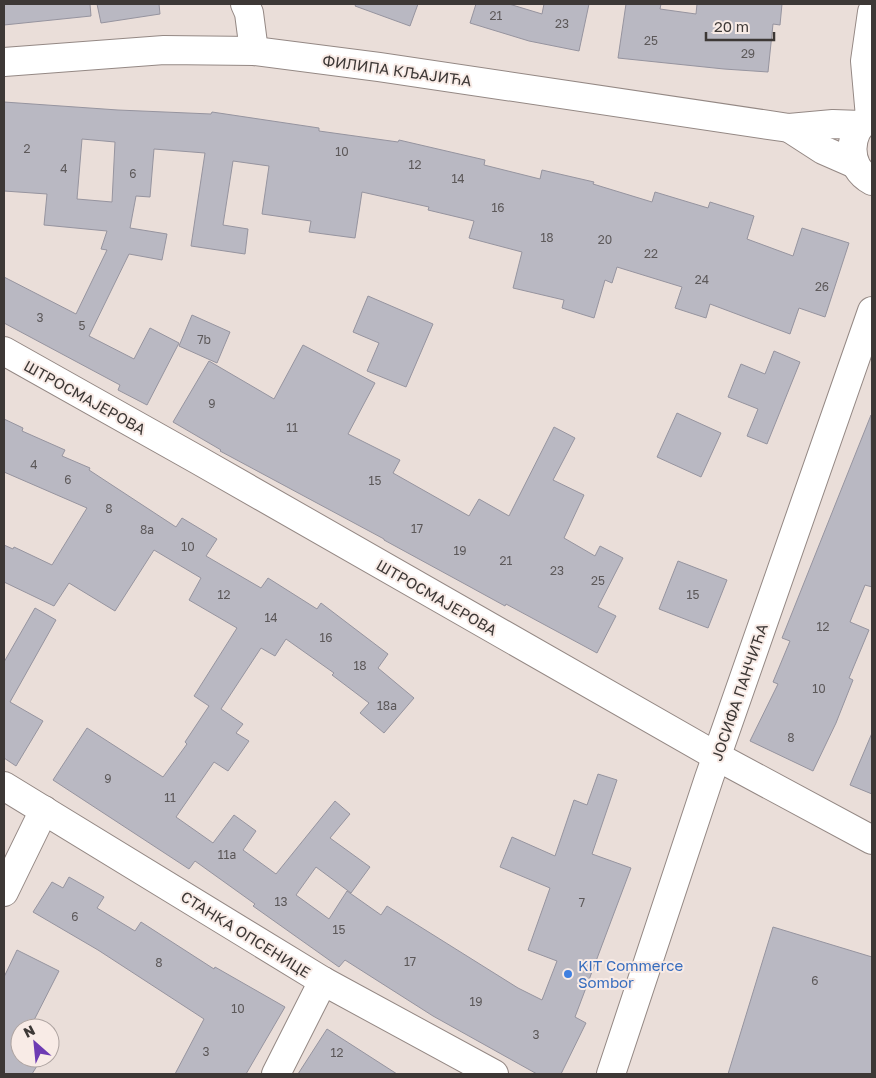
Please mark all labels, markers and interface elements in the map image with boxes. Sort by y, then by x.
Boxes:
house number: 21 [490,8,503,23]
scale bar [706,10,774,42]
house number: 23 [555,16,569,31]
text: 20 m [714,17,749,35]
house number: 25 [644,33,658,48]
house number: 29 [741,46,755,61]
street label: ФИЛИПА КЉАЈИЋА [321,51,473,89]
house number: 2 [24,141,31,156]
house number: 10 [335,144,349,159]
house number: 12 [409,157,421,172]
house number: 4 [60,161,68,176]
house number: 6 [129,166,137,181]
house number: 14 [451,171,465,186]
house number: 16 [491,200,505,215]
house number: 18 [540,230,554,245]
house number: 20 [598,232,612,247]
house number: 22 [644,246,658,261]
house number: 24 [695,272,709,287]
house number: 26 [815,279,829,294]
house number: 3 [36,310,44,325]
house number: 5 [79,318,86,333]
house number: 7b [197,332,211,347]
street label: ШТРОСМАЈЕРОВА [21,356,149,438]
house number: 9 [208,396,216,411]
house number: 11 [286,420,298,435]
house number: 4 [30,457,38,472]
house number: 6 [64,472,72,487]
house number: 15 [369,473,381,488]
house number: 8 [105,501,113,516]
house number: 17 [411,521,423,536]
house number: 8a [140,522,154,537]
house number: 10 [181,539,195,554]
house number: 19 [453,543,467,558]
house number: 21 [500,553,513,568]
street label: ШТРОСМАЈЕРОВА [373,555,501,639]
house number: 23 [550,563,564,578]
house number: 25 [591,573,605,588]
house number: 12 [218,587,230,602]
house number: 15 [687,587,699,602]
house number: 14 [264,610,278,625]
house number: 12 [817,619,829,634]
street label: ЈОСИФА ПАНЧИЋА [707,621,771,763]
house number: 16 [319,630,333,645]
house number: 18 [353,658,367,673]
house number: 10 [812,681,826,696]
house number: 18a [377,698,397,713]
house number: 8 [787,730,795,745]
house number: 9 [104,771,112,786]
house number: 11 [164,790,176,805]
house number: 11a [218,847,236,862]
street label: СТАНКА ОПСЕНИЦЕ [178,887,314,981]
house number: 13 [275,894,287,909]
house number: 7 [579,895,585,910]
house number: 6 [71,909,79,924]
house number: 15 [333,922,345,937]
house number: 17 [404,954,416,969]
house number: 8 [155,955,163,970]
place label: KIT Commerce Sombor [578,956,683,991]
marker: KIT Commerce Sombor [562,968,574,980]
house number: 6 [811,973,819,988]
house number: 19 [469,994,483,1009]
house number: 10 [231,1001,245,1016]
north arrow [10,1018,60,1068]
text: N [20,1021,37,1041]
house number: 3 [532,1027,540,1042]
house number: 3 [202,1044,210,1059]
house number: 12 [331,1045,343,1060]

